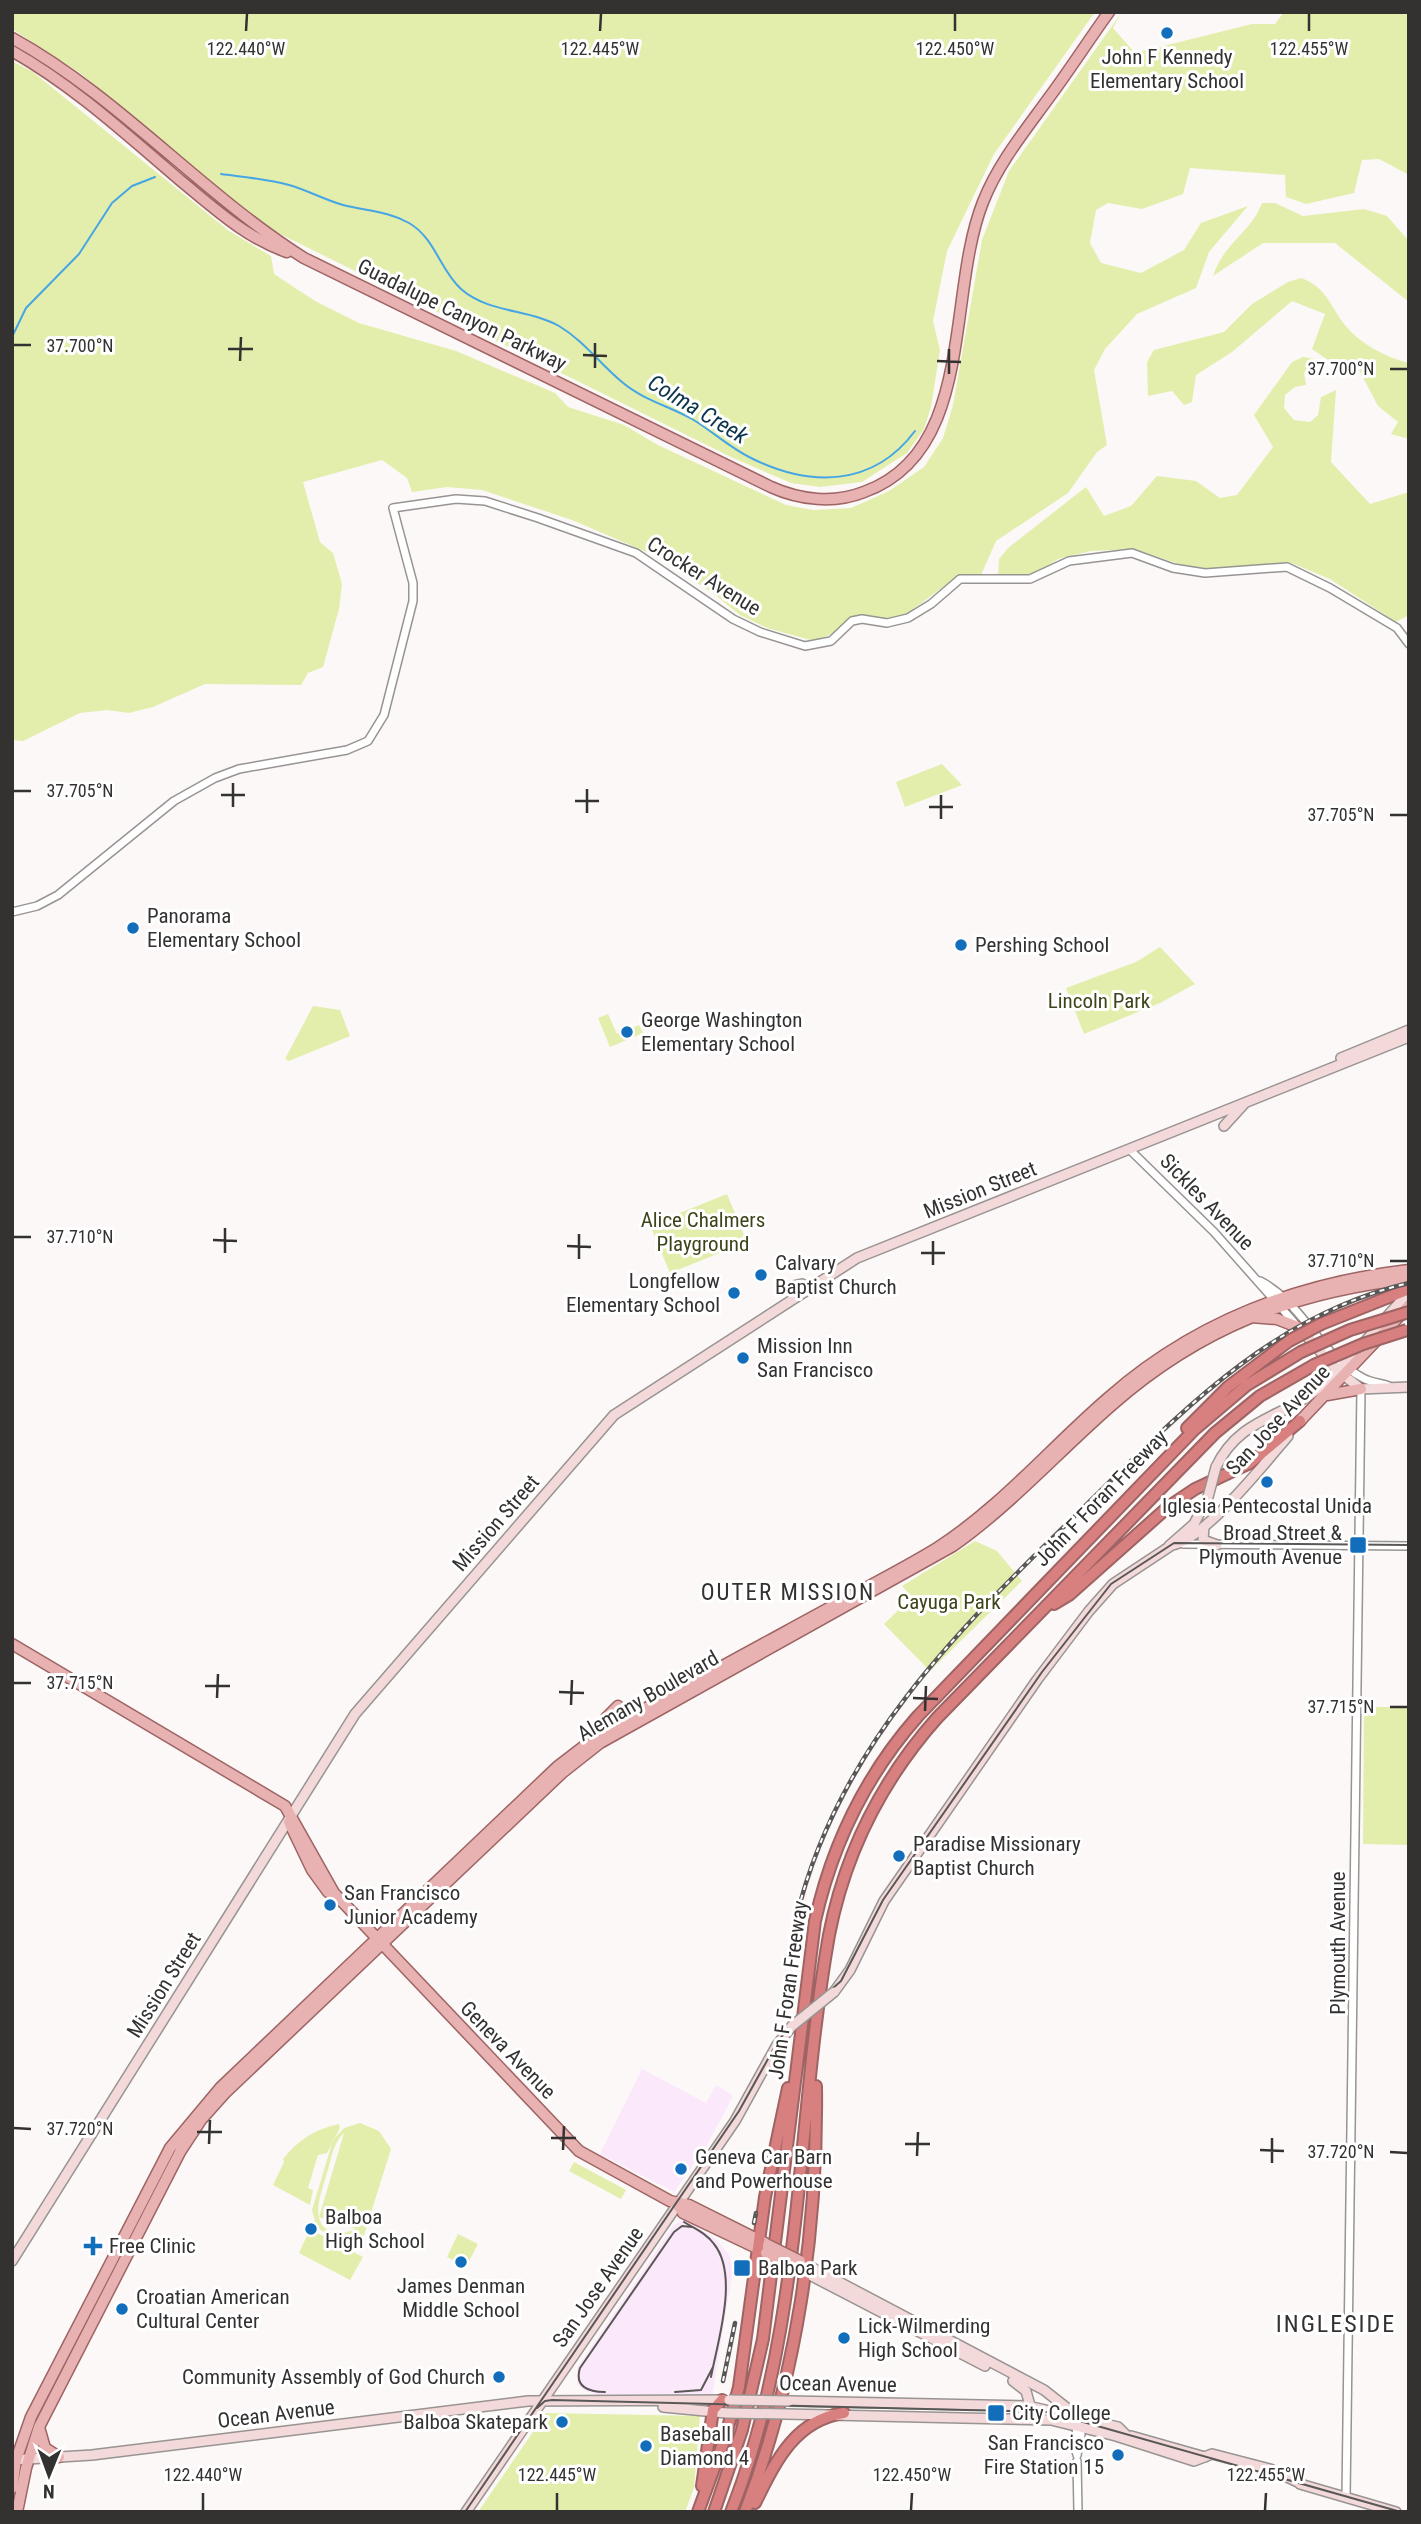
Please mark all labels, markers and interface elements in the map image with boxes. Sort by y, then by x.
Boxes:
marker: John F Kennedy Elementary School [1159,25,1175,41]
text: 122.440°W [207,38,286,59]
text: 122.445°W [561,38,640,59]
text: 122.450°W [916,38,995,59]
text: 122.455°W [1270,38,1349,59]
place label: John F Kennedy Elementary School [1090,45,1244,93]
street label: Guadalupe Canyon Parkway [354,254,570,376]
text: 37.700°N [46,335,114,356]
text: 37.700°N [1307,358,1375,379]
water label: Colma Creek [643,369,753,450]
street label: Crocker Avenue [643,532,765,620]
text: 37.705°N [46,780,114,801]
text: 37.705°N [1307,804,1375,825]
place label: Panorama Elementary School [147,904,301,952]
marker: Panorama Elementary School [125,920,141,936]
place label: Pershing School [975,933,1109,957]
marker: Pershing School [953,937,969,953]
park label: Lincoln Park [1048,989,1151,1013]
place label: George Washington Elementary School [641,1008,803,1056]
marker: George Washington Elementary School [619,1024,635,1040]
street label: Sickles Avenue [1155,1149,1259,1255]
street label: Mission Street [920,1157,1040,1223]
park label: Alice Chalmers Playground [641,1208,765,1256]
text: 37.710°N [46,1226,114,1247]
text: 37.710°N [1307,1250,1375,1271]
place label: Calvary Baptist Church [775,1251,897,1299]
marker: Calvary Baptist Church [753,1267,769,1283]
place label: Longfellow Elementary School [566,1269,720,1317]
marker: Longfellow Elementary School [726,1285,742,1301]
place label: Mission Inn San Francisco [757,1334,873,1382]
marker: Mission Inn San Francisco [735,1350,751,1366]
street label: San Jose Avenue [1221,1360,1335,1480]
street label: John F Foran Freeway [1030,1425,1172,1571]
street label: Mission Street [448,1470,544,1576]
marker: Iglesia Pentecostal Unida [1259,1474,1275,1490]
place label: Iglesia Pentecostal Unida [1162,1494,1372,1518]
place label: Broad Street & Plymouth Avenue [1199,1521,1343,1569]
marker: Broad Street & Plymouth Avenue [1348,1535,1368,1555]
district label: OUTER MISSION [701,1579,875,1606]
park label: Cayuga Park [897,1590,1001,1614]
street label: Alemany Boulevard [573,1646,723,1746]
text: 37.715°N [46,1672,114,1693]
text: 37.715°N [1307,1696,1375,1717]
place label: Paradise Missionary Baptist Church [913,1832,1081,1880]
marker: Paradise Missionary Baptist Church [891,1848,907,1864]
street label: Plymouth Avenue [1326,1871,1350,2015]
place label: San Francisco Junior Academy [344,1881,478,1929]
marker: San Francisco Junior Academy [322,1897,338,1913]
street label: John F Foran Freeway [764,1899,812,2081]
street label: Mission Street [122,1928,206,2042]
street label: Geneva Avenue [455,1996,561,2104]
text: 37.720°N [46,2118,114,2139]
text: 37.720°N [1307,2141,1375,2162]
place label: Geneva Car Barn and Powerhouse [695,2145,833,2193]
marker: Geneva Car Barn and Powerhouse [673,2161,689,2177]
place label: Balboa High School [325,2205,425,2253]
marker: Balboa High School [303,2221,319,2237]
street label: San Jose Avenue [548,2222,648,2352]
place label: Free Clinic [109,2234,196,2258]
marker: Free Clinic [83,2236,103,2256]
marker: James Denman Middle School [453,2254,469,2270]
place label: Balboa Park [758,2256,858,2280]
marker: Balboa Park [732,2258,752,2278]
place label: James Denman Middle School [397,2274,525,2322]
place label: Croatian American Cultural Center [136,2285,290,2333]
marker: Croatian American Cultural Center [114,2301,130,2317]
district label: INGLESIDE [1276,2310,1396,2338]
place label: Lick-Wilmerding High School [858,2314,990,2362]
marker: Lick-Wilmerding High School [836,2330,852,2346]
place label: Community Assembly of God Church [182,2365,485,2389]
marker: Community Assembly of God Church [491,2369,507,2385]
street label: Ocean Avenue [779,2371,897,2397]
street label: Ocean Avenue [216,2395,336,2433]
place label: City College [1012,2401,1111,2425]
marker: City College [986,2403,1006,2423]
place label: Balboa Skatepark [403,2410,549,2434]
marker: Balboa Skatepark [554,2414,570,2430]
place label: Baseball Diamond 4 [660,2422,749,2470]
place label: San Francisco Fire Station 15 [984,2431,1104,2479]
marker: Baseball Diamond 4 [638,2438,654,2454]
north arrow [14,2440,84,2510]
marker: San Francisco Fire Station 15 [1110,2447,1126,2463]
text: 122.440°W [164,2464,243,2485]
text: 122.445°W [518,2464,597,2485]
text: 122.450°W [873,2464,952,2485]
text: 122.455°W [1227,2464,1306,2485]
text: N [43,2480,55,2503]

